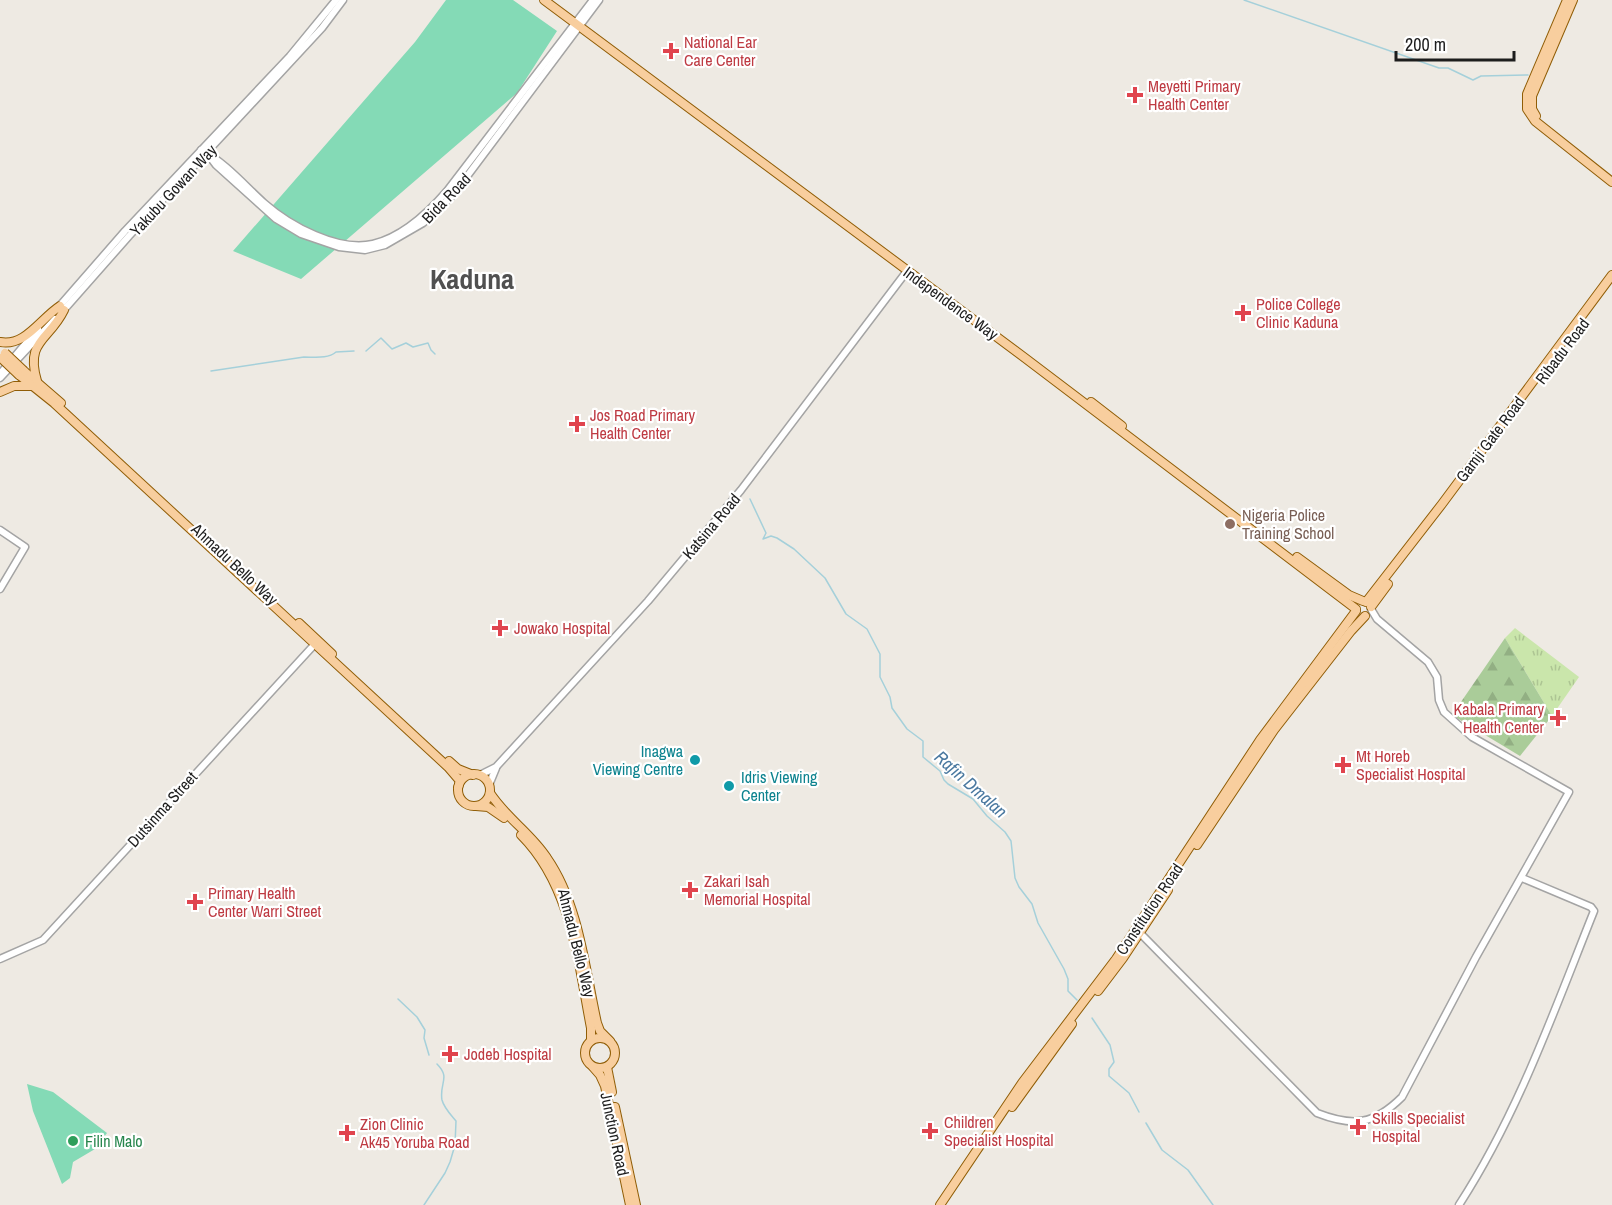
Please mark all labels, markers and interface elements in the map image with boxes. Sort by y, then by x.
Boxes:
scale bar [1396,24,1514,62]
place label: National Ear Care Center [684,31,758,71]
text: 200 m [1405,32,1446,57]
marker: National Ear Care Center [662,42,680,60]
place label: Meyetti Primary Health Center [1148,75,1241,115]
marker: Meyetti Primary Health Center [1126,86,1144,104]
street label: Yakubu Gowan Way [125,139,222,241]
street label: Bida Road [417,168,475,228]
district label: Kaduna [430,260,514,298]
street label: Independence Way [899,261,1003,345]
place label: Police College Clinic Kaduna [1256,293,1341,333]
marker: Police College Clinic Kaduna [1234,304,1252,322]
street label: Ribadu Road [1530,314,1594,388]
street label: Gamji Gate Road [1450,392,1530,486]
place label: Jos Road Primary Health Center [590,404,695,444]
marker: Jos Road Primary Health Center [568,415,586,433]
street label: Katsina Road [677,488,745,564]
place label: Nigeria Police Training School [1242,504,1334,544]
street label: Ahmadu Bello Way [186,517,283,610]
marker: Nigeria Police Training School [1223,517,1237,531]
place label: Jowako Hospital [514,617,610,639]
marker: Jowako Hospital [491,619,509,637]
place label: Kabala Primary Health Center [1454,698,1545,738]
marker: Kabala Primary Health Center [1549,709,1567,727]
place label: Inagwa Viewing Centre [593,740,684,780]
water label: Rafin Dmalan [929,745,1013,823]
place label: Mt Horeb Specialist Hospital [1356,745,1465,785]
marker: Inagwa Viewing Centre [688,753,702,767]
marker: Mt Horeb Specialist Hospital [1334,756,1352,774]
street label: Dutsinma Street [122,766,202,852]
place label: Idris Viewing Center [741,766,818,806]
marker: Idris Viewing Center [722,779,736,793]
street label: Constitution Road [1110,859,1188,959]
place label: Zakari Isah Memorial Hospital [704,870,811,910]
marker: Zakari Isah Memorial Hospital [681,881,699,899]
place label: Primary Health Center Warri Street [208,882,322,922]
street label: Ahmadu Bello Way [553,885,601,1000]
marker: Primary Health Center Warri Street [186,893,204,911]
place label: Jodeb Hospital [464,1043,552,1065]
marker: Jodeb Hospital [441,1045,459,1063]
street label: Junction Road [595,1090,635,1178]
place label: Skills Specialist Hospital [1372,1107,1465,1147]
place label: Children Specialist Hospital [944,1111,1053,1151]
place label: Zion Clinic Ak45 Yoruba Road [359,1113,470,1153]
marker: Skills Specialist Hospital [1349,1118,1367,1136]
marker: Children Specialist Hospital [921,1122,939,1140]
marker: Zion Clinic Ak45 Yoruba Road [338,1124,356,1142]
place label: Filin Malo [85,1130,143,1152]
marker: Filin Malo [66,1134,80,1148]

